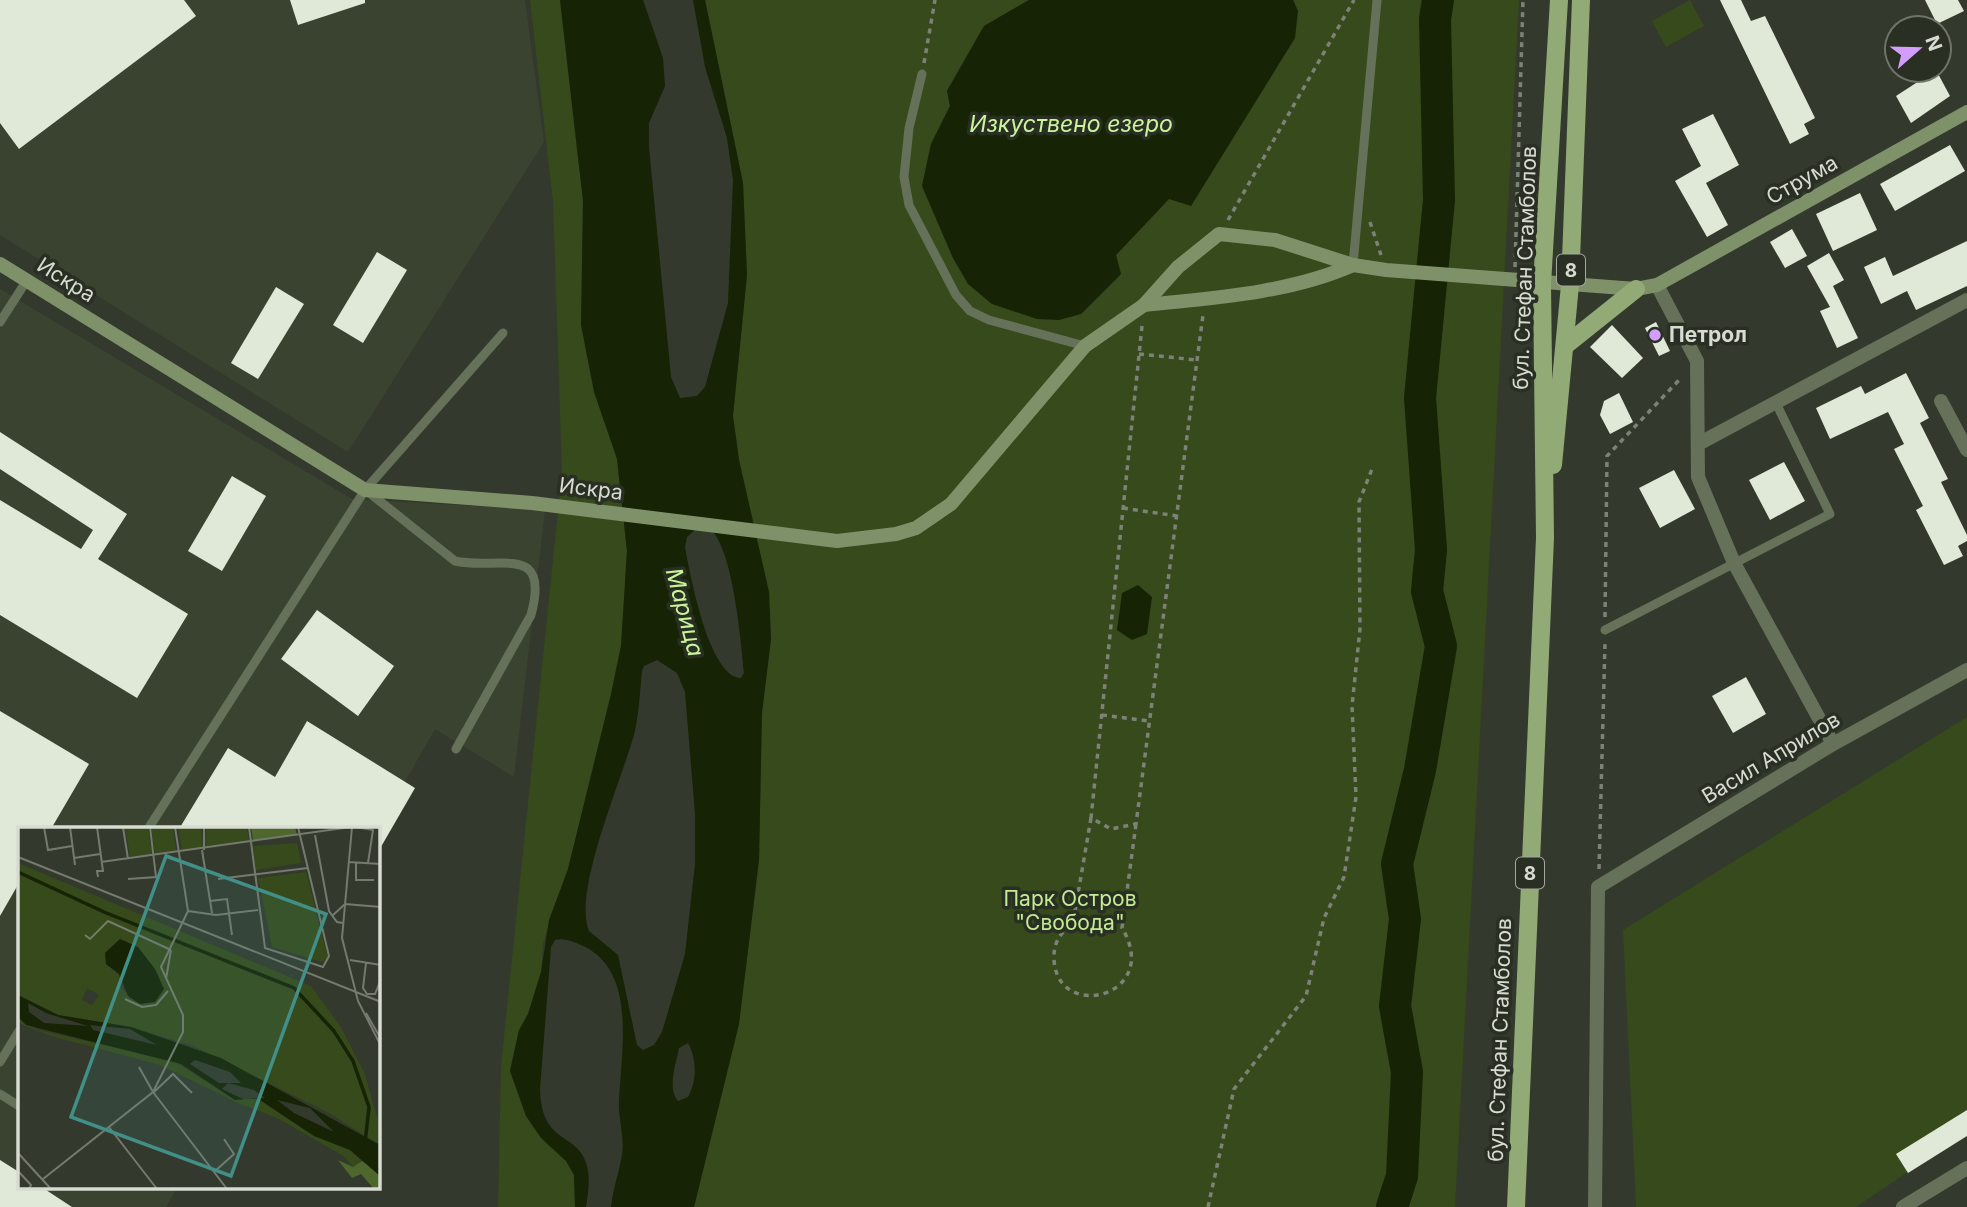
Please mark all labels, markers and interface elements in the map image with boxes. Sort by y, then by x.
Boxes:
north arrow [1883,14,1953,84]
text: N [1920,33,1947,54]
water label: Изкуствено езеро [969,110,1173,138]
street label: бул. Стефан Стамболов [1508,146,1541,390]
street label: Струма [1762,150,1842,209]
street label: Искра [32,252,100,307]
road number: 8 [1557,254,1585,286]
place label: Петрол [1669,322,1747,347]
marker: Петрол [1647,327,1663,343]
street label: Искра [558,472,624,505]
water label: Марица [660,565,710,659]
street label: Васил Априлов [1697,707,1844,809]
inset map [18,827,380,1190]
road number: 8 [1516,858,1544,888]
park label: Парк Остров "Свобода" [1003,886,1137,935]
street label: бул. Стефан Стамболов [1483,918,1516,1162]

